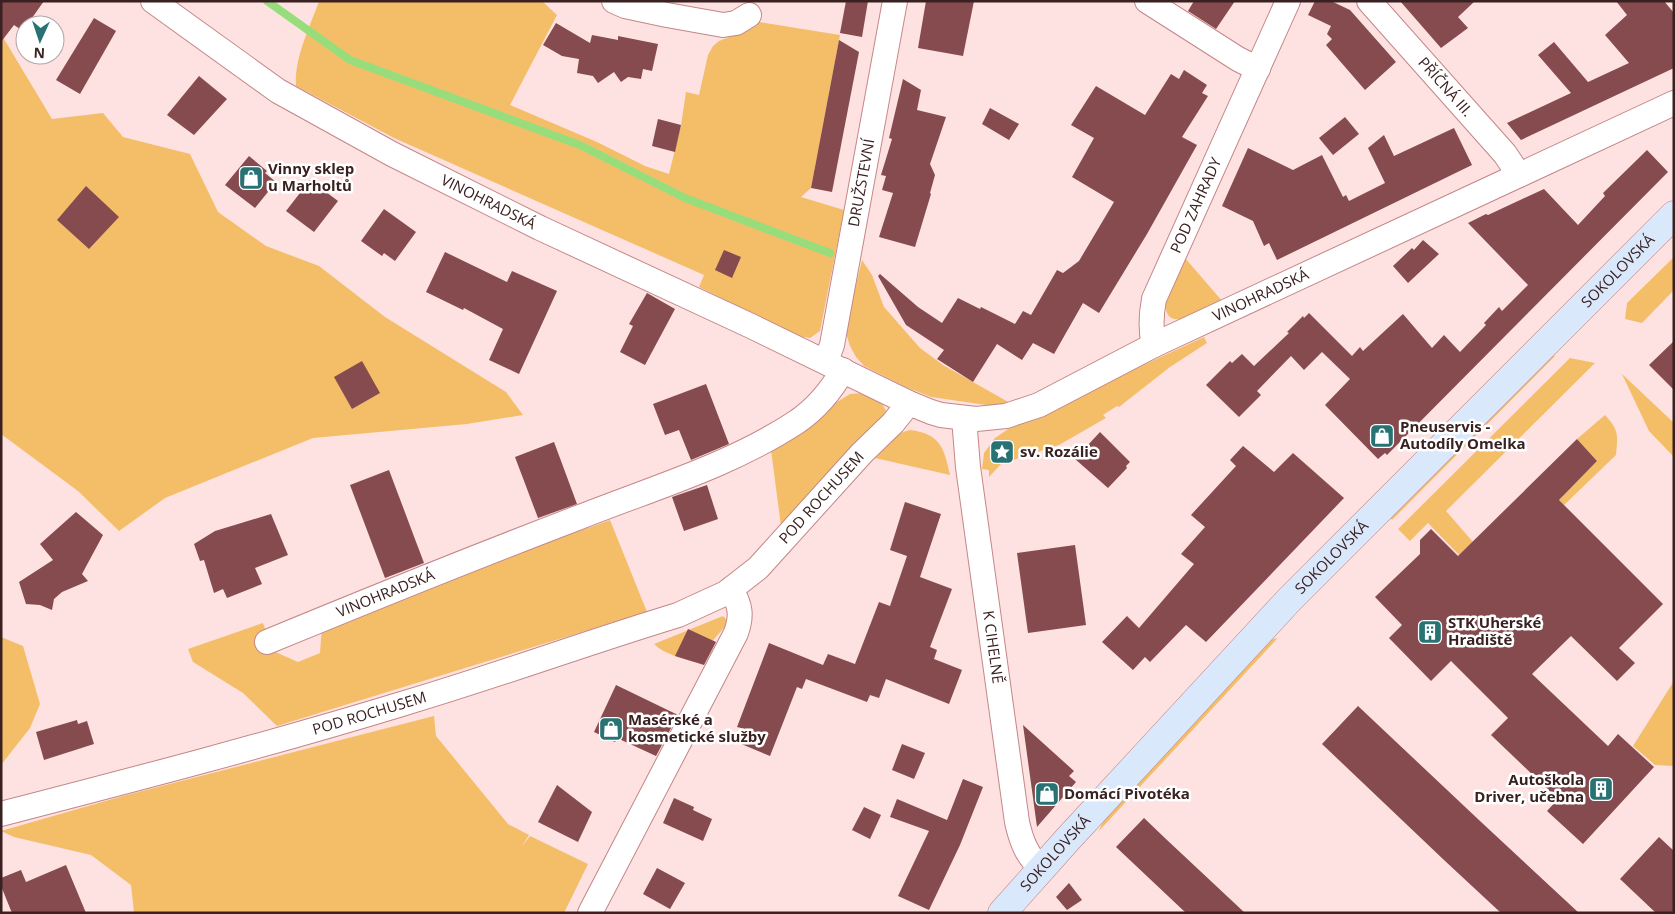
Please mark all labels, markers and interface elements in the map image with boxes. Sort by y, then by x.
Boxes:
north arrow [15,15,65,65]
text: N [33,44,45,63]
street label: PŘÍČNÁ III. [1414,52,1478,120]
street label: DRUŽSTEVNÍ [843,136,879,228]
street label: POD ZAHRADY [1165,153,1226,256]
place label: Vinny sklep u Marholtů [268,158,354,195]
shop icon: Vinny sklep u Marholtů [238,165,264,191]
street label: VINOHRADSKÁ [438,169,540,234]
street label: SOKOLOVSKÁ [1576,229,1659,311]
street label: VINOHRADSKÁ [1209,263,1312,325]
place label: Pneuservis - Autodíly Omelka [1400,416,1526,453]
shop icon: Pneuservis - Autodíly Omelka [1369,423,1395,449]
place icon: sv. Rozálie [989,439,1015,465]
place label: sv. Rozálie [1020,441,1098,461]
street label: POD ROCHUSEM [774,447,868,548]
street label: SOKOLOVSKÁ [1290,515,1372,598]
street label: VINOHRADSKÁ [333,564,437,621]
street label: K CIHELNĚ [979,609,1009,685]
place label: STK Uherské Hradiště [1448,612,1541,649]
building icon: STK Uherské Hradiště [1417,619,1443,645]
street label: POD ROCHUSEM [310,686,429,739]
place label: Masérské a kosmetické služby [628,709,766,746]
shop icon: Masérské a kosmetické služby [598,716,624,742]
place label: Autoškola Driver, učebna [1474,769,1584,806]
building icon: Autoškola Driver, učebna [1588,776,1614,802]
shop icon: Domácí Pivotéka [1034,781,1060,807]
place label: Domácí Pivotéka [1064,783,1190,803]
street label: SOKOLOVSKÁ [1015,810,1095,895]

